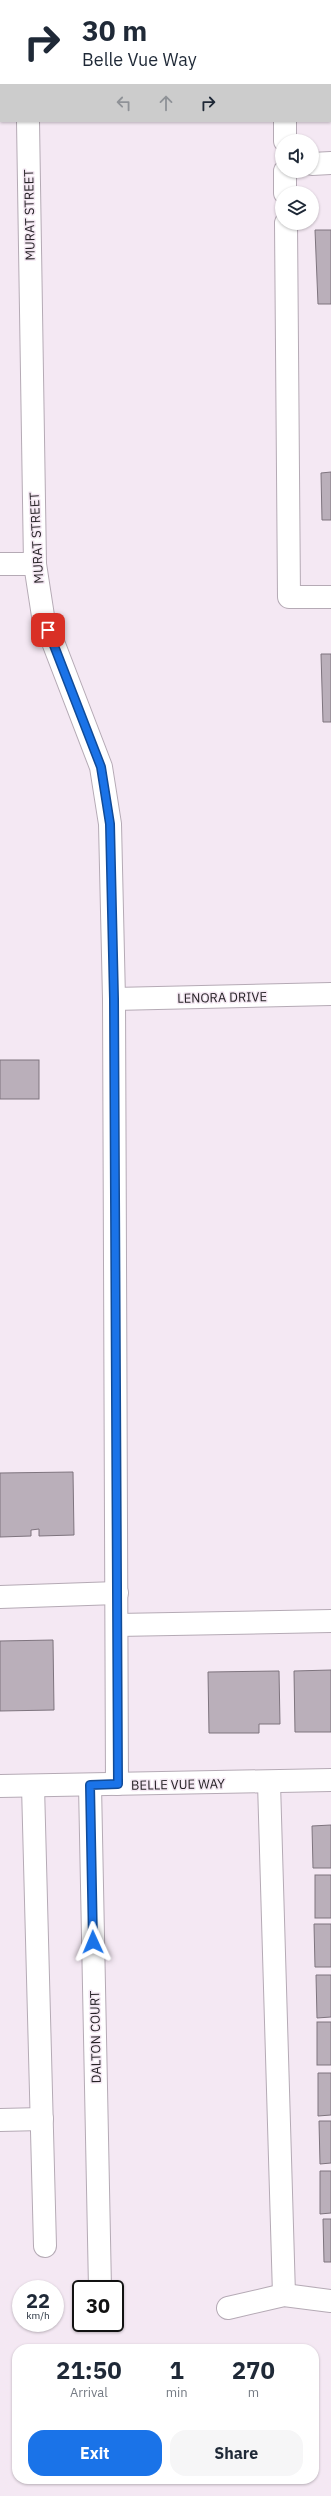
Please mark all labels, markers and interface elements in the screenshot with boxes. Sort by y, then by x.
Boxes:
text: 30 m [82,12,147,49]
icon: right [16,16,68,68]
text: Belle Vue Way [82,48,197,71]
icon: left [113,92,135,114]
icon: ahead [155,92,177,114]
icon: right [197,92,219,114]
map controls [275,134,319,230]
button: sound [275,134,319,178]
street label: MURAT STREET [20,169,39,261]
button: layers [275,186,319,230]
street label: MURAT STREET [26,491,47,584]
pin [31,613,65,647]
icon: arrive [37,619,59,641]
street label: LENORA DRIVE [177,988,267,1007]
street label: BELLE VUE WAY [131,1775,225,1794]
position arrow [72,1921,114,1963]
street label: DALTON COURT [86,1990,105,2083]
speed limit sign: 30 [72,2280,124,2332]
text: 22 [26,2287,50,2314]
text: km/h [26,2309,50,2322]
text: 21:50 [56,2354,122,2386]
text: 1 [169,2354,184,2386]
text: 270 [232,2354,275,2386]
text: Arrival [70,2384,108,2401]
text: min [166,2384,188,2401]
text: m [248,2384,259,2401]
button: Exit [28,2430,162,2476]
button: Share [170,2430,303,2476]

